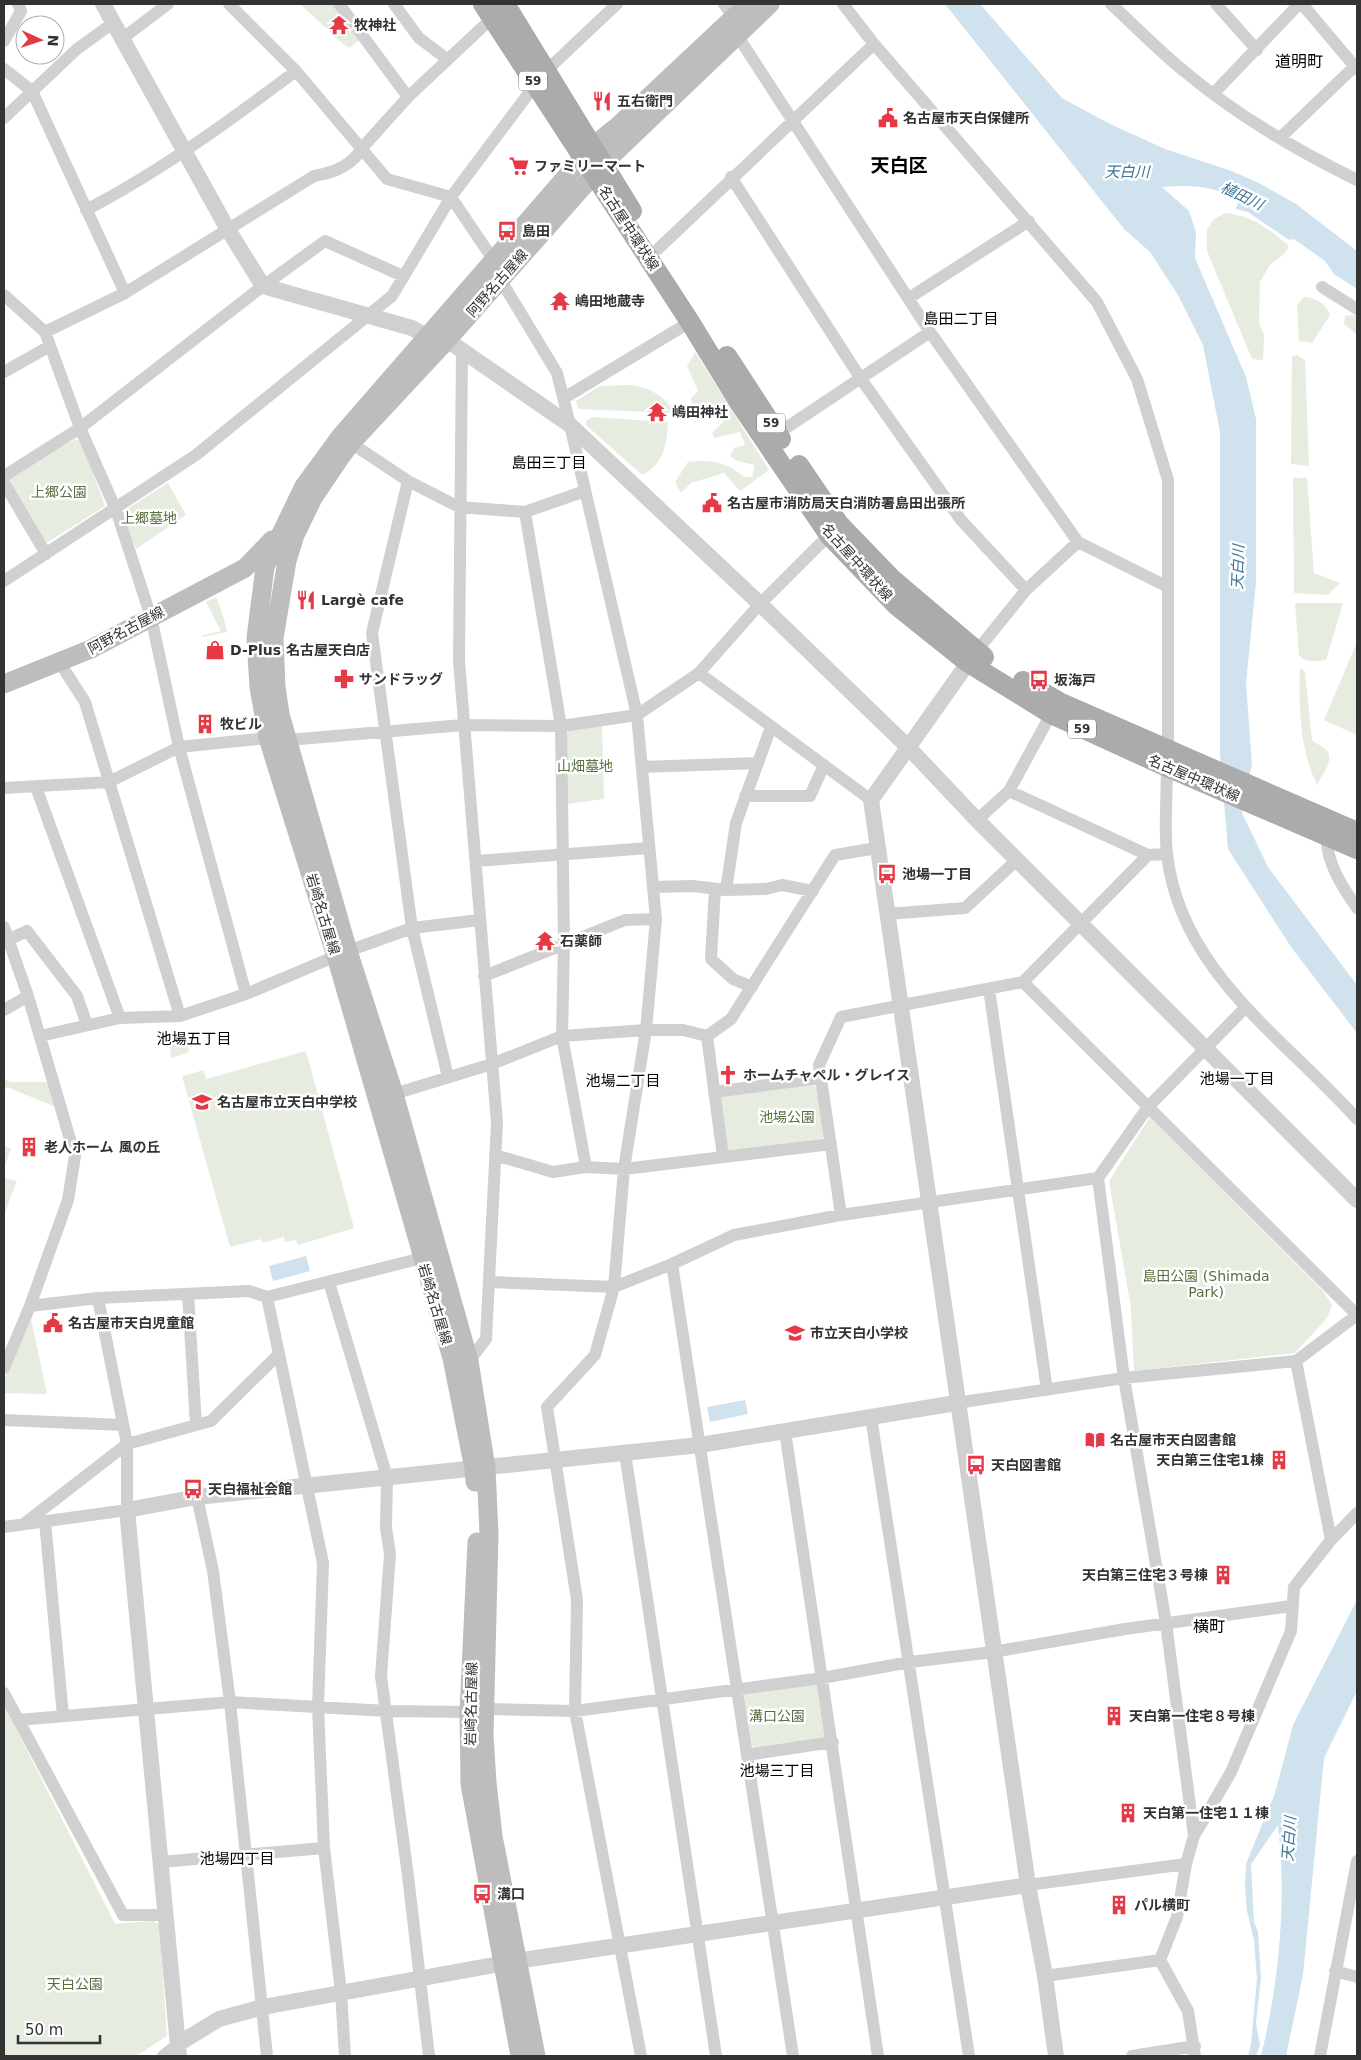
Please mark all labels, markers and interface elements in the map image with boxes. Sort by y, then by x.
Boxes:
temple icon: 牧神社 [328,14,350,36]
north arrow [15,15,65,65]
place label: 牧神社 [354,17,396,33]
text: N [45,34,61,47]
district label: 道明町 [1275,52,1323,71]
road number: 59 [519,72,547,90]
restaurant icon: 五右衛門 [591,90,613,112]
place label: 五右衛門 [617,93,673,109]
public building icon: 名古屋市天白保健所 [877,107,899,129]
place label: 名古屋市天白保健所 [903,110,1029,126]
district label: 天白区 [870,154,928,176]
supermarket icon: ファミリーマート [508,155,530,177]
place label: ファミリーマート [534,158,646,174]
water label: 天白川 [1104,163,1151,181]
water label: 植田川 [1218,178,1268,215]
street label: 名古屋中環状線 [596,183,662,273]
bus stop icon: 島田 [496,220,518,242]
place label: 島田 [522,223,550,239]
street label: 阿野名古屋線 [463,246,531,320]
temple icon: 嶋田地蔵寺 [549,290,571,312]
place label: 嶋田地蔵寺 [575,293,645,309]
district label: 島田二丁目 [923,310,999,328]
temple icon: 嶋田神社 [646,401,668,423]
place label: 嶋田神社 [672,404,728,420]
road number: 59 [757,413,785,432]
district label: 島田三丁目 [511,454,587,472]
park label: 上郷公園 [31,484,87,500]
public building icon: 名古屋市消防局天白消防署島田出張所 [701,492,723,514]
place label: 名古屋市消防局天白消防署島田出張所 [727,495,965,511]
park label: 上郷墓地 [121,510,177,526]
street label: 名古屋中環状線 [818,520,896,604]
water label: 天白川 [1228,542,1248,590]
restaurant icon: Largè cafe [295,589,317,611]
place label: Largè cafe [321,592,404,608]
street label: 阿野名古屋線 [85,603,167,657]
shop icon: D-Plus 名古屋天白店 [204,639,226,661]
place label: D-Plus 名古屋天白店 [230,642,370,658]
pharmacy icon: サンドラッグ [333,668,355,690]
bus stop icon: 坂海戸 [1028,669,1050,691]
place label: サンドラッグ [359,671,443,687]
place label: 坂海戸 [1054,672,1096,688]
building icon: 牧ビル [194,713,216,735]
place label: 牧ビル [220,716,262,732]
road number: 59 [1068,720,1096,739]
street label: 名古屋中環状線 [1146,751,1242,805]
park label: 山畑墓地 [557,758,613,774]
bus stop icon: 池場一丁目 [876,863,898,885]
place label: 池場一丁目 [902,866,972,882]
street label: 岩崎名古屋線 [303,871,343,957]
temple icon: 石薬師 [534,930,556,952]
place label: 石薬師 [560,933,602,949]
district label: 池場五丁目 [156,1030,232,1048]
church icon: ホームチャペル・グレイス [717,1064,739,1086]
place label: ホームチャペル・グレイス [743,1067,910,1083]
district label: 池場一丁目 [1199,1070,1275,1088]
district label: 池場二丁目 [585,1072,661,1090]
school or university icon: 名古屋市立天白中学校 [191,1091,213,1113]
place label: 名古屋市立天白中学校 [217,1094,357,1110]
park label: 池場公園 [759,1109,815,1125]
building icon: 老人ホーム 風の丘 [18,1136,40,1158]
place label: 老人ホーム 風の丘 [44,1139,160,1155]
street label: 岩崎名古屋線 [415,1261,455,1347]
park label: 島田公園 (Shimada Park) [1142,1268,1270,1300]
public building icon: 名古屋市天白児童館 [42,1312,64,1334]
place label: 名古屋市天白児童館 [68,1315,194,1331]
school or university icon: 市立天白小学校 [784,1322,806,1344]
place label: 市立天白小学校 [810,1325,908,1341]
library icon: 名古屋市天白図書館 [1084,1429,1106,1451]
place label: 名古屋市天白図書館 [1110,1432,1236,1448]
building icon: 天白第三住宅1棟 [1268,1449,1290,1471]
place label: 天白第三住宅1棟 [1156,1452,1264,1468]
bus stop icon: 天白図書館 [965,1454,987,1476]
place label: 天白図書館 [991,1457,1061,1473]
bus stop icon: 天白福祉会館 [182,1478,204,1500]
place label: 天白福祉会館 [208,1481,292,1497]
building icon: 天白第三住宅３号棟 [1212,1564,1234,1586]
place label: 天白第三住宅３号棟 [1082,1567,1208,1583]
district label: 横町 [1193,1617,1225,1636]
street label: 岩崎名古屋線 [462,1662,480,1746]
building icon: 天白第一住宅８号棟 [1103,1705,1125,1727]
park label: 溝口公園 [749,1708,805,1724]
place label: 天白第一住宅８号棟 [1129,1708,1255,1724]
district label: 池場三丁目 [739,1762,815,1780]
building icon: 天白第一住宅１１棟 [1117,1802,1139,1824]
place label: 天白第一住宅１１棟 [1143,1805,1269,1821]
water label: 天白川 [1278,1814,1300,1862]
district label: 池場四丁目 [199,1850,275,1868]
bus stop icon: 溝口 [471,1883,493,1905]
place label: 溝口 [497,1886,525,1902]
building icon: パル横町 [1108,1894,1130,1916]
place label: パル横町 [1134,1897,1190,1913]
park label: 天白公園 [47,1976,103,1992]
scale bar [18,2012,100,2044]
text: 50 m [25,2021,63,2039]

